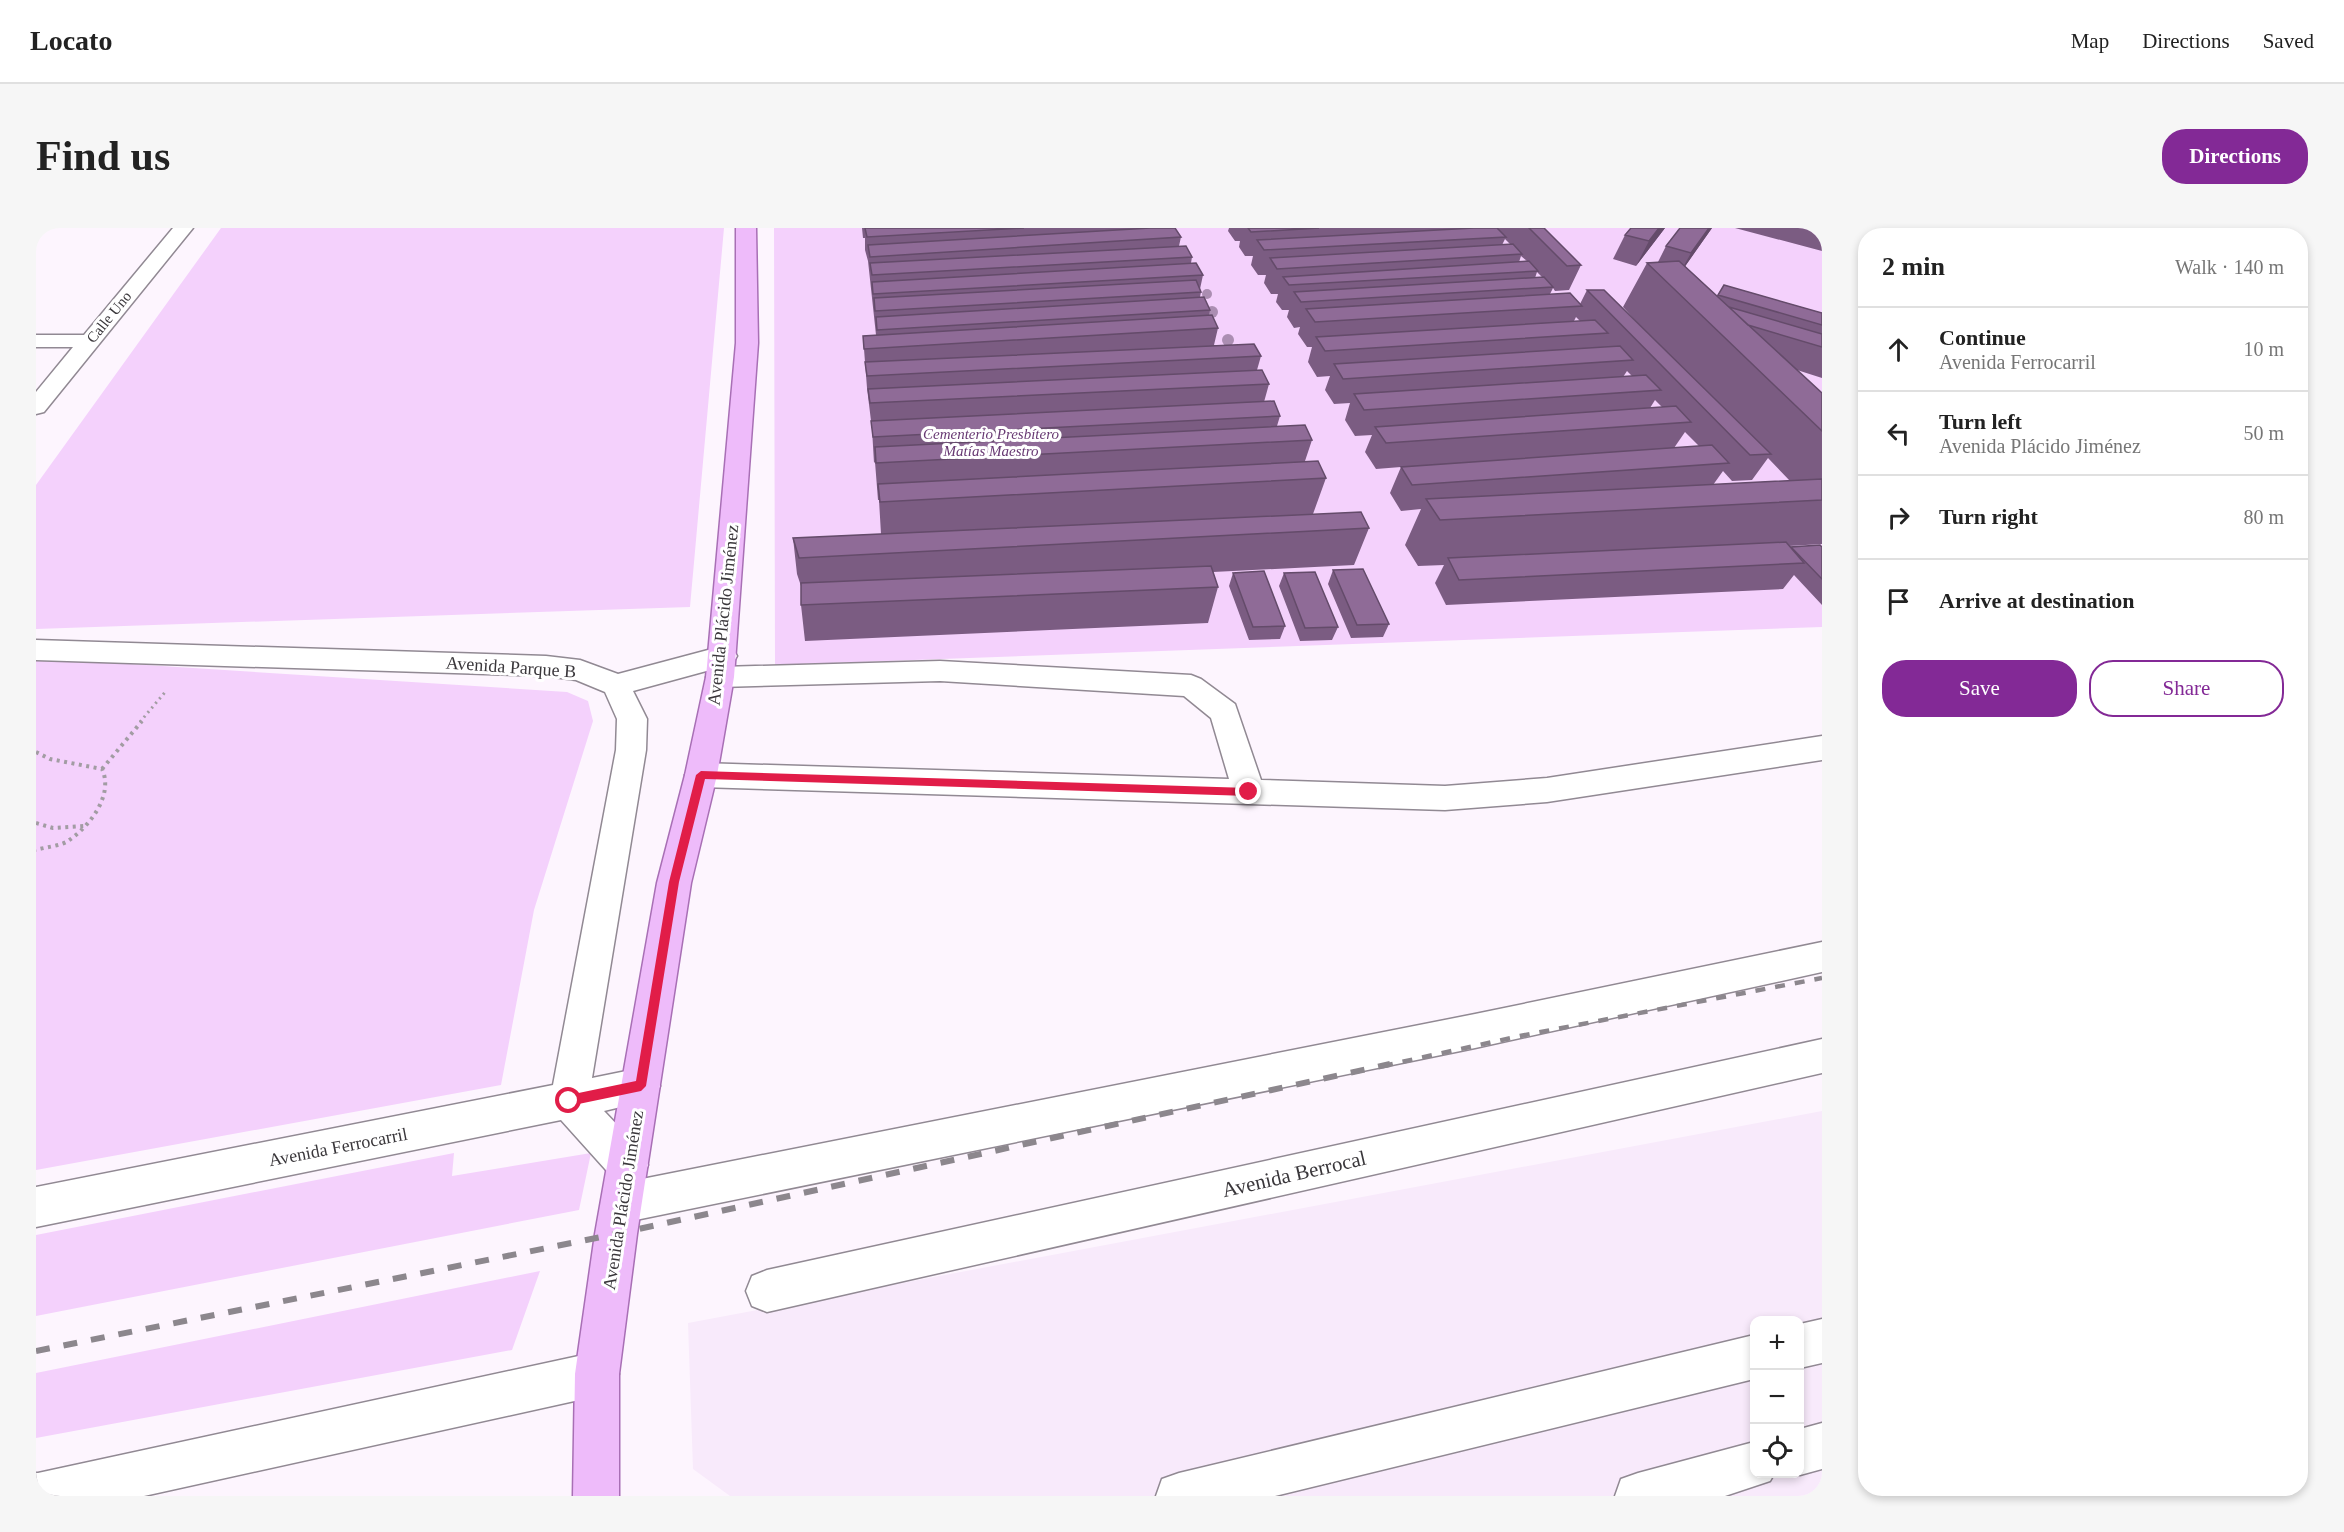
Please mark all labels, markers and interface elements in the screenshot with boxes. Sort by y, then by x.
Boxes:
text: Locato [30,25,112,56]
text: Map [2071,29,2109,53]
text: Directions [2142,29,2230,53]
text: Saved [2263,29,2314,53]
button: Directions [2162,129,2308,184]
text: Find us [36,133,170,179]
text: 2 min [1882,252,1945,281]
text: Walk · 140 m [2175,256,2284,278]
street label: Calle Uno [84,288,134,346]
text: Continue [1939,325,2026,350]
icon: ahead [1882,333,1915,366]
text: 10 m [2243,338,2284,360]
text: Avenida Ferrocarril [1939,351,2096,373]
text: Turn left [1939,409,2022,434]
icon: left [1882,417,1915,450]
text: 50 m [2243,422,2284,444]
park label: Cementerio Presbítero Matías Maestro [923,426,1059,459]
text: Avenida Plácido Jiménez [1939,435,2141,457]
icon: right [1882,501,1915,534]
text: Turn right [1939,504,2038,529]
text: 80 m [2243,506,2284,528]
street label: Avenida Plácido Jiménez [704,524,742,706]
icon: arrive [1882,585,1915,618]
text: Arrive at destination [1939,588,2135,613]
street label: Avenida Parque B [445,652,577,682]
button: Save [1882,660,2077,717]
button: Share [2089,660,2284,717]
route end [1235,778,1261,804]
route start [555,1087,581,1113]
street label: Avenida Plácido Jiménez [599,1109,647,1291]
street label: Avenida Ferrocarril [267,1124,409,1170]
street label: Avenida Berrocal [1220,1146,1369,1202]
map controls [1750,1316,1804,1478]
button: + [1750,1316,1804,1370]
button: − [1750,1370,1804,1424]
button: locate [1750,1424,1804,1478]

